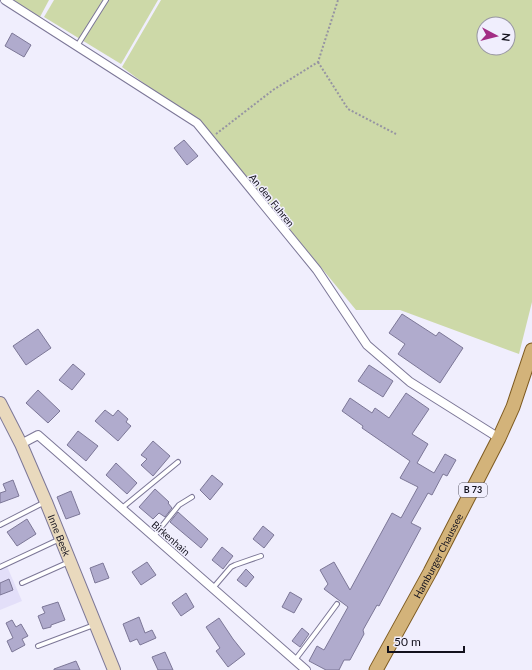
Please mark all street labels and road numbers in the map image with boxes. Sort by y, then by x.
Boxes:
street label: An den Fuhren [247,171,297,229]
road number: B 73 [459,483,487,497]
street label: Hamburger Chaussee [411,511,465,600]
street label: Inne Beek [46,513,74,559]
street label: Birkenhain [149,518,193,558]

